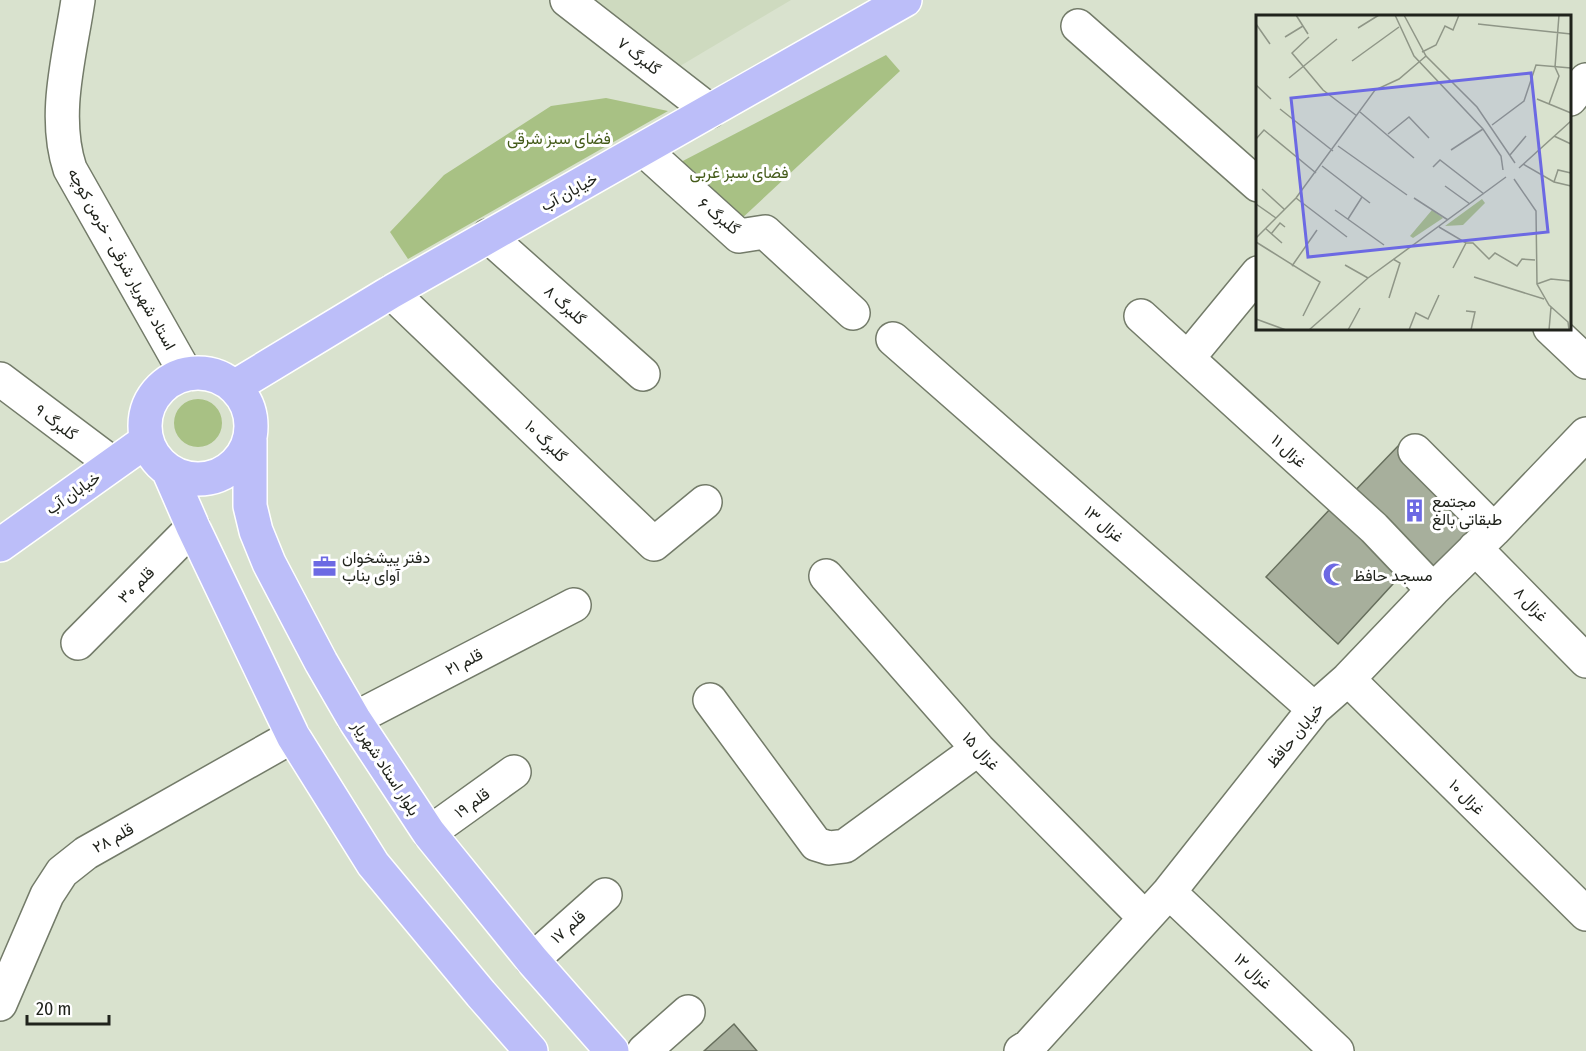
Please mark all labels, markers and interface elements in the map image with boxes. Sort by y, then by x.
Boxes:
inset map [1256,15,1571,330]
street label: گلبرگ ۷ [613,33,664,80]
park label: فضای سبز شرقی [507,129,611,149]
park label: فضای سبز غربی [689,163,789,183]
street label: استاد شهریار شرقی - خرمن کوچه [62,165,180,354]
street label: خیابان آب [537,169,601,215]
street label: گلبرگ ۶ [694,194,744,239]
street label: گلبرگ ۸ [540,281,590,329]
street label: گلبرگ ۹ [31,400,81,445]
street label: گلبرگ ۱۰ [520,416,571,466]
street label: غزال ۱۱ [1267,430,1310,472]
street label: خیابان آب [42,467,104,519]
place label: مجتمع طبقاتی بالغ [1432,492,1502,531]
building icon: مجتمع طبقاتی بالغ [1401,497,1427,523]
street label: غزال ۱۳ [1080,502,1128,547]
place label: دفتر پیشخوان آوای بناب [342,548,430,586]
office icon: دفتر پیشخوان آوای بناب [311,553,337,579]
mosque icon: مسجد حافظ [1322,562,1348,588]
street label: قلم ۳۰ [114,563,159,608]
place label: مسجد حافظ [1353,566,1433,585]
street label: غزال ۸ [1509,583,1552,626]
street label: قلم ۲۱ [442,645,486,680]
street label: خیابان حافظ [1262,699,1328,771]
street label: بلوار استاد شهریار [347,716,424,820]
street label: غزال ۱۵ [958,728,1003,775]
street label: غزال ۱۰ [1445,775,1489,819]
street label: قلم ۱۹ [451,784,494,823]
street label: قلم ۲۸ [89,819,137,858]
street label: قلم ۱۷ [547,906,590,948]
street label: غزال ۱۲ [1230,949,1276,994]
scale bar [27,988,110,1026]
text: 20 m [36,998,71,1020]

